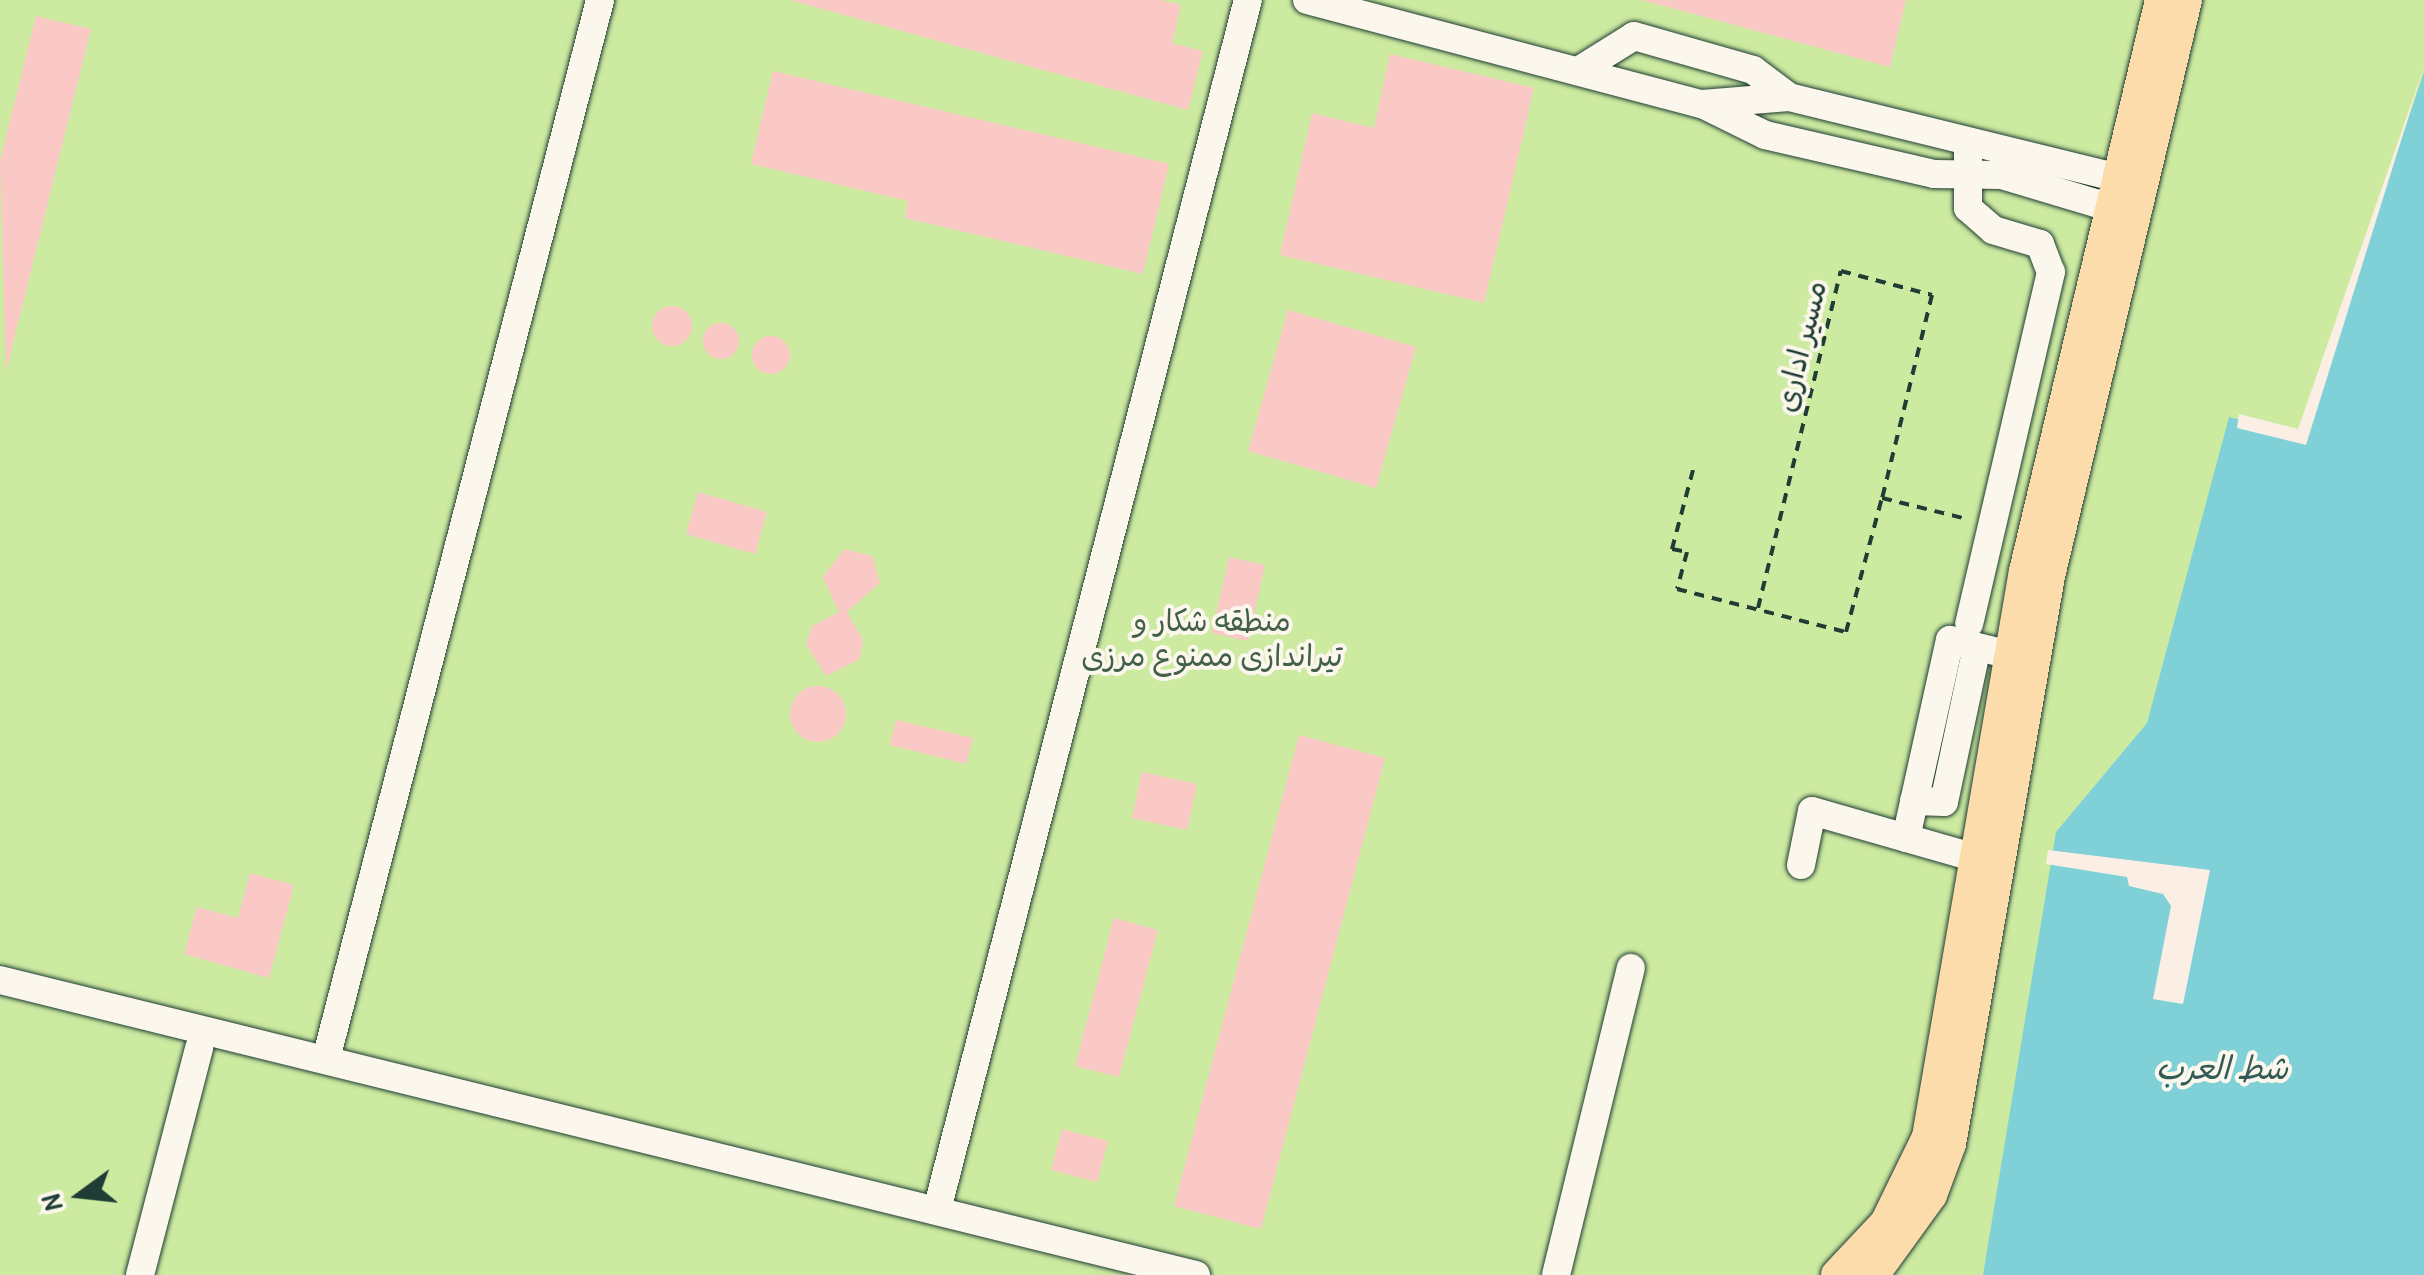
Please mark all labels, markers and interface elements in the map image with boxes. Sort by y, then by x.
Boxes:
street label: مسیر اداری [1766,277,1834,415]
park label: منطقه شکار و تیراندازی ممنوع مرزی [1081,602,1343,672]
water label: شط العرب [2156,1049,2288,1087]
north arrow [30,1145,130,1245]
text: N [31,1191,71,1215]

